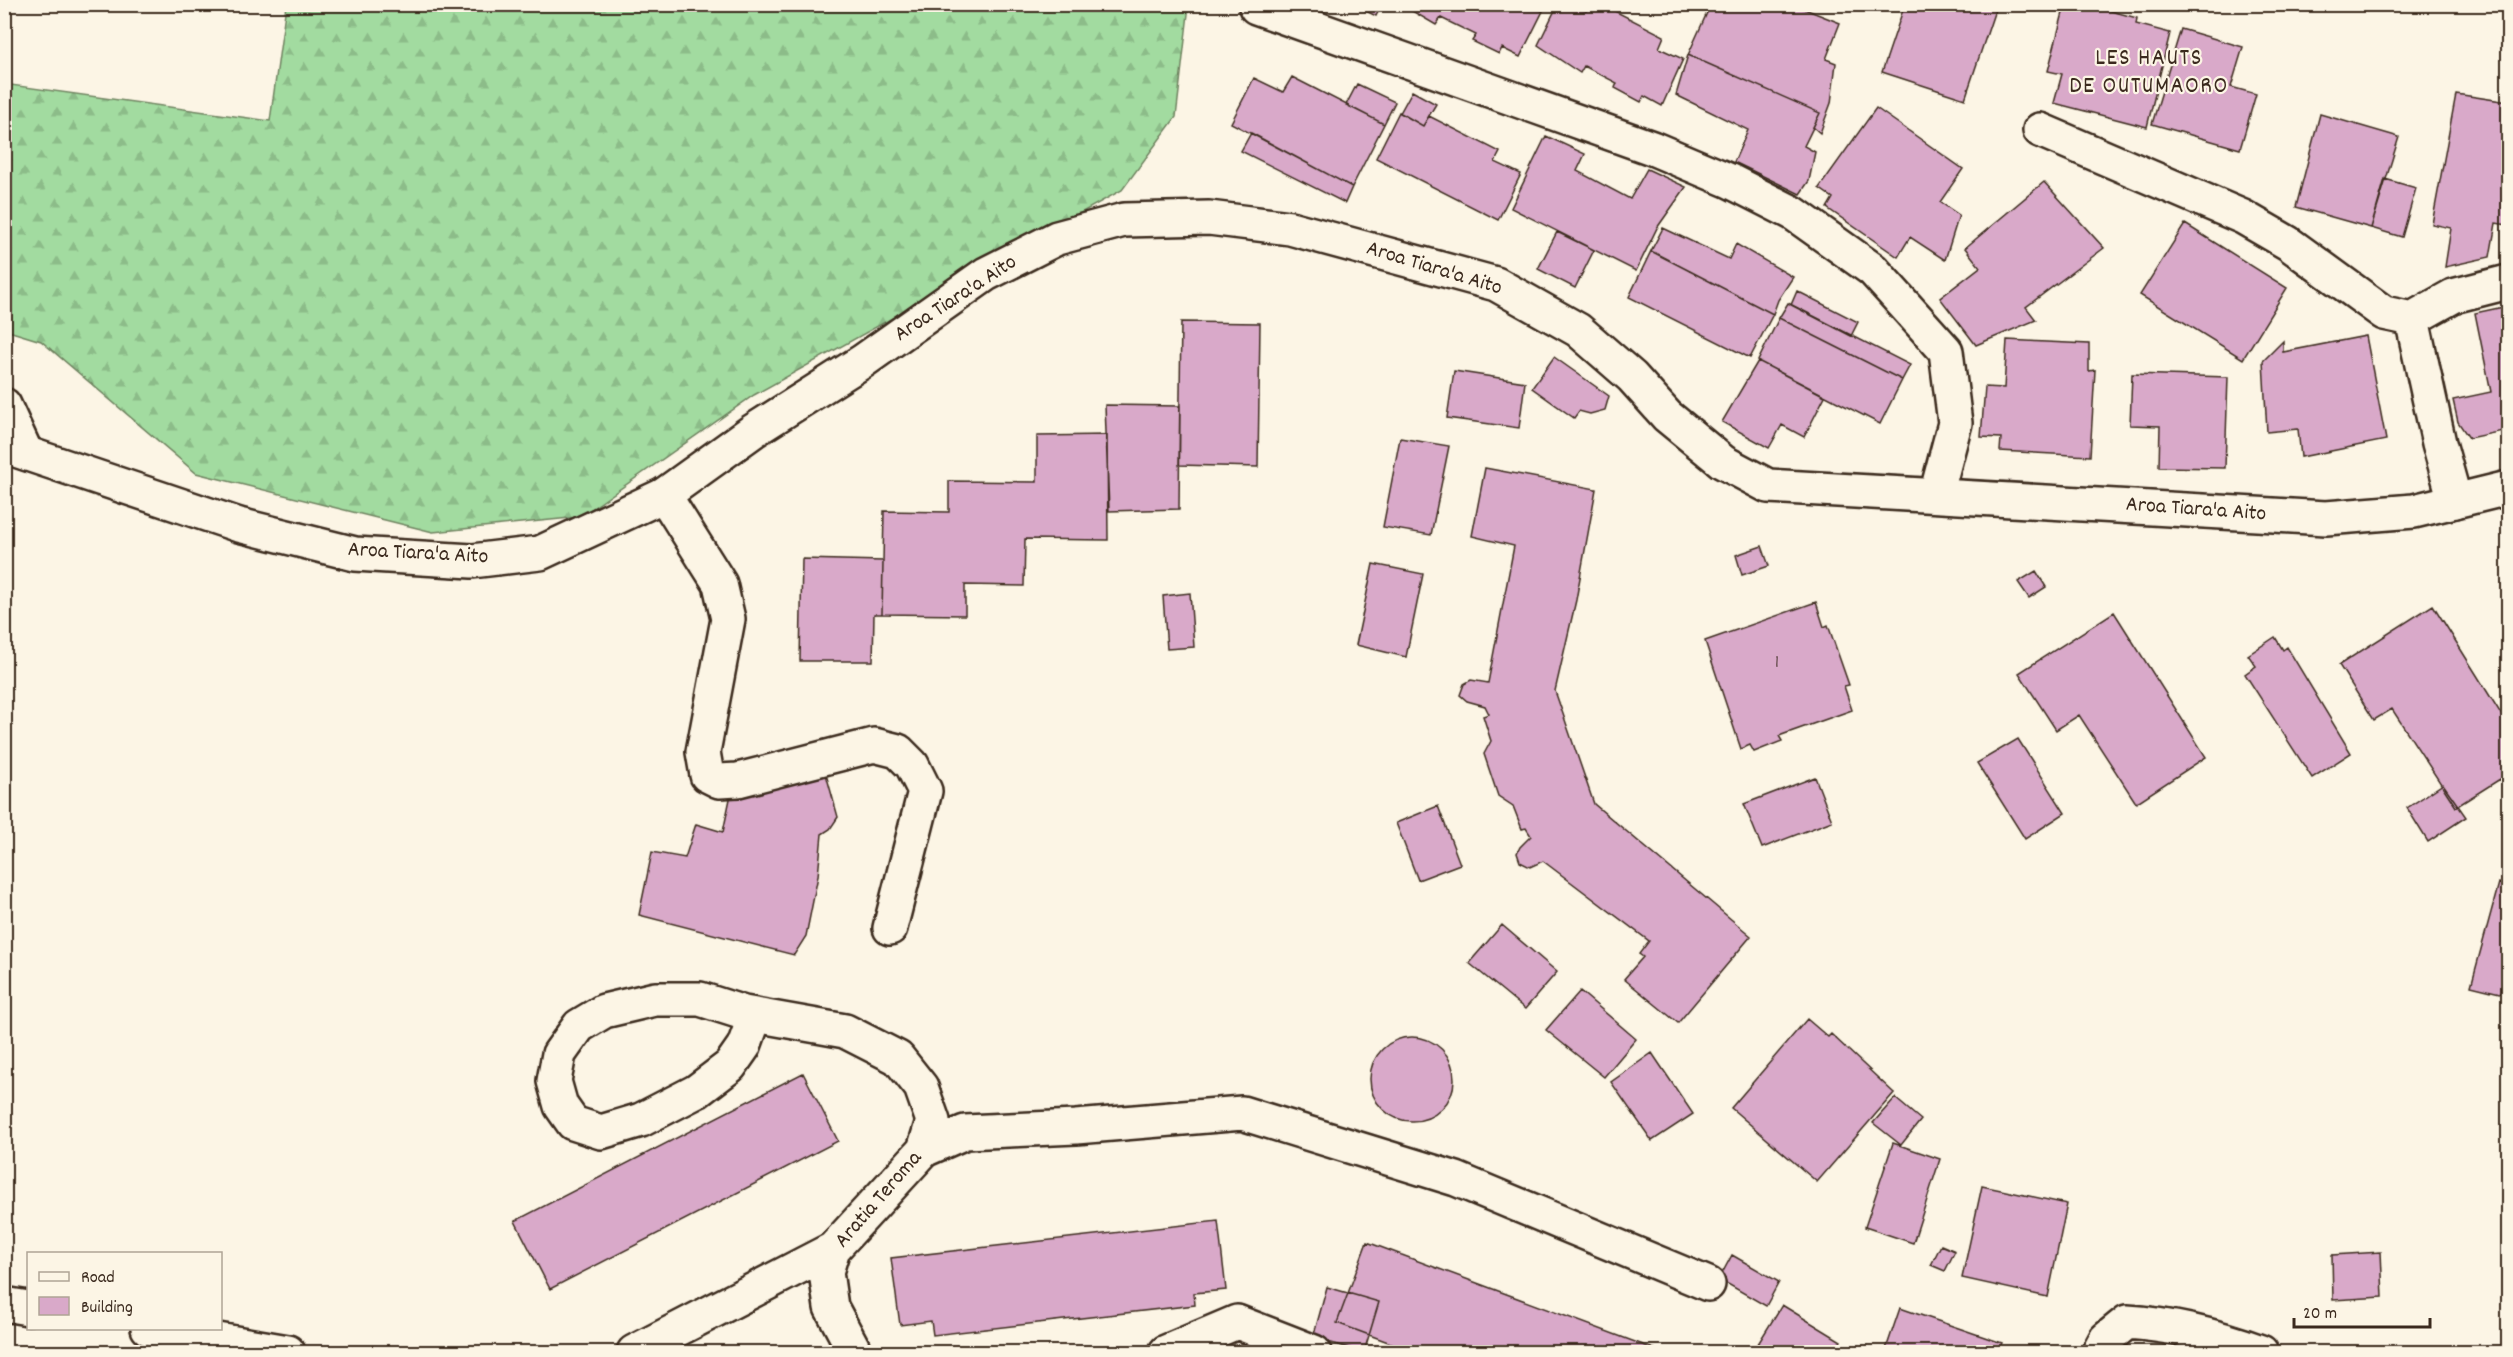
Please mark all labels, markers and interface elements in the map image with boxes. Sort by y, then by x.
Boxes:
district label: LES HAUTS DE OUTUMAORO [2069,42,2229,104]
street label: Aroa Tiara'a Aito [1362,234,1506,304]
street label: Aroa Tiara'a Aito [889,248,1023,350]
street label: Aroa Tiara'a Aito [2125,490,2267,530]
street label: Aroa Tiara'a Aito [347,535,489,573]
house number: 1 [1775,649,1779,677]
street label: Aratia Teroma [828,1144,930,1255]
legend [27,1252,222,1330]
text: Road [81,1266,115,1291]
scale bar [2294,1291,2430,1329]
text: Building [81,1296,133,1321]
text: 20 m [2303,1302,2337,1327]

